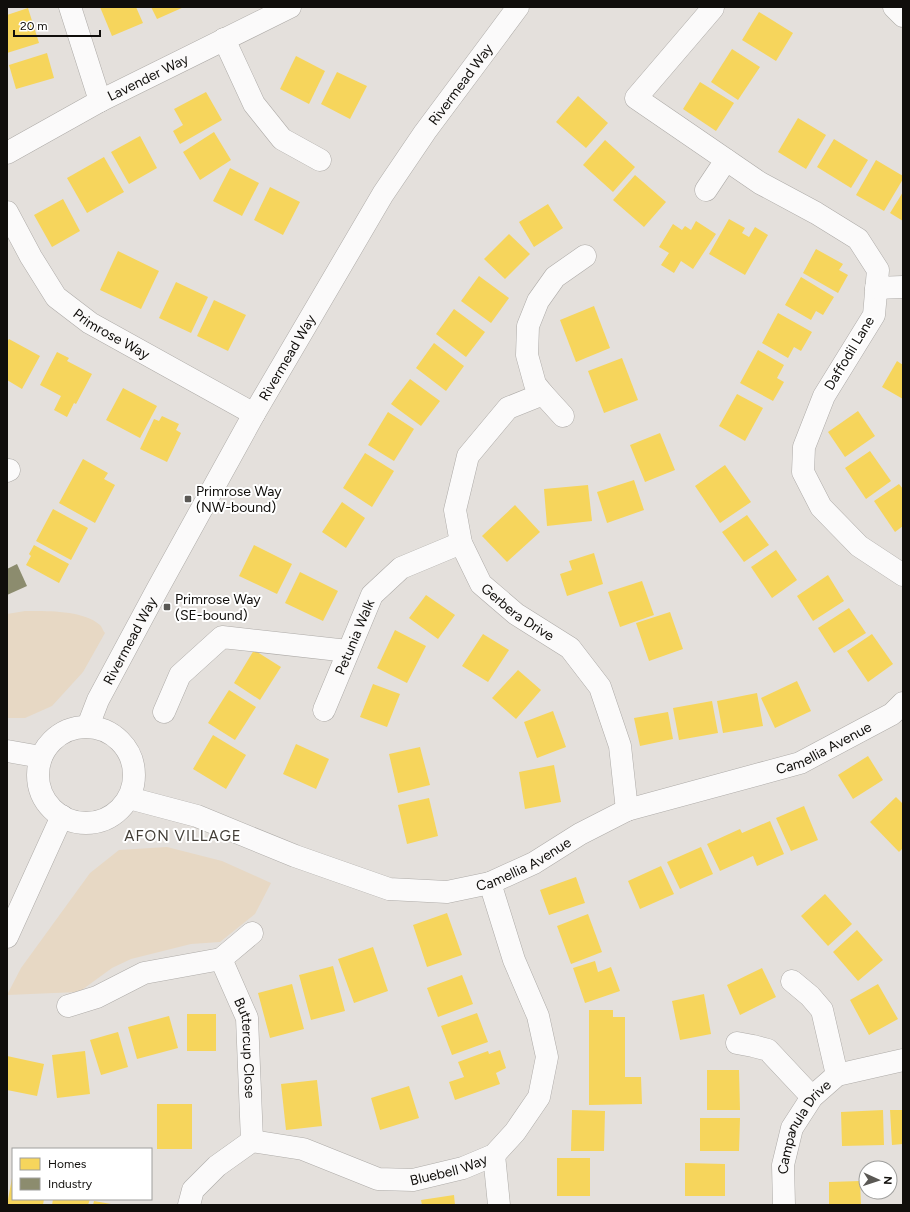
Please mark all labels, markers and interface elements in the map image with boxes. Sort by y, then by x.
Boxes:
scale bar [14,12,100,38]
text: 20 m [20,19,48,33]
street label: Rivermead Way [425,40,497,129]
street label: Lavender Way [105,50,192,105]
street label: Primrose Way [70,305,153,364]
street label: Rivermead Way [256,311,320,404]
street label: Daffodil Lane [821,313,878,393]
place label: Primrose Way (NW-bound) [196,483,282,516]
marker: Primrose Way (NW-bound) [183,494,193,504]
street label: Gerbera Drive [477,580,557,645]
place label: Primrose Way (SE-bound) [175,591,261,624]
street label: Rivermead Way [100,594,161,688]
street label: Petunia Walk [332,597,378,678]
marker: Primrose Way (SE-bound) [162,602,172,612]
street label: Camellia Avenue [774,718,875,778]
district label: AFON VILLAGE [124,827,242,845]
street label: Camellia Avenue [475,834,575,895]
street label: Buttercup Close [230,995,258,1099]
street label: Campanula Drive [775,1076,835,1174]
legend [12,1148,152,1200]
street label: Bluebell Way [408,1150,491,1189]
text: Homes [48,1157,87,1171]
north arrow [858,1160,898,1200]
text: N [881,1176,894,1185]
text: Industry [48,1177,93,1191]

